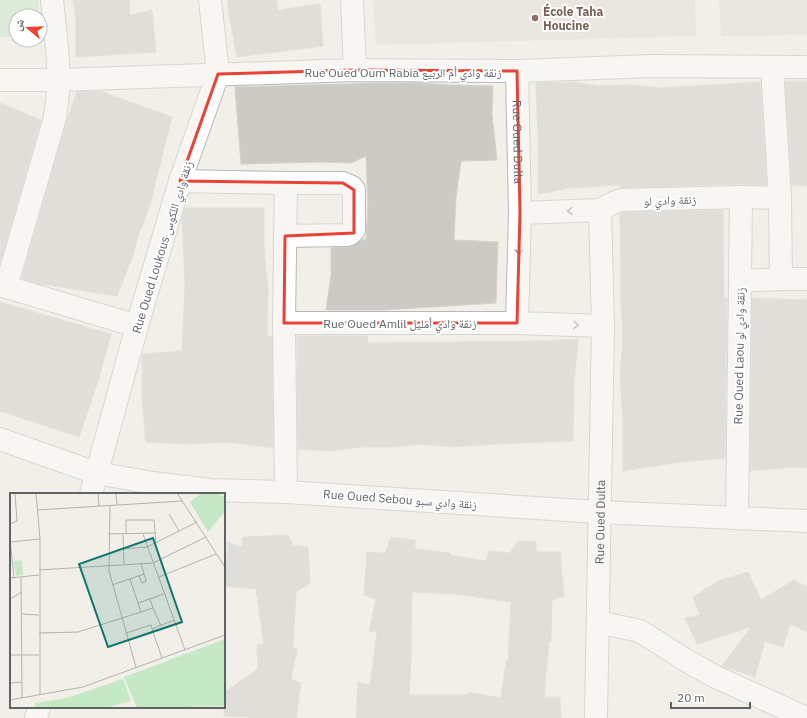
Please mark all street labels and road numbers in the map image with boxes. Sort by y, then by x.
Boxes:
street label: Rue Oued Oum Rabia زنقة وادي أم الربيع [304,65,502,83]
street label: Rue Oued Dulta [510,100,527,185]
street label: Rue Oued Loukous زنقة وادي اللكوس [129,159,198,336]
street label: زنقة وادي لو [643,192,697,211]
street label: Rue Oued Laou زنقة وادي لو [730,287,751,425]
street label: Rue Oued Amlil زنقة وادي أمليل [323,316,477,334]
street label: Rue Oued Dulta [591,479,608,564]
street label: Rue Oued Sebou زنقة وادي سبو [322,486,478,515]

